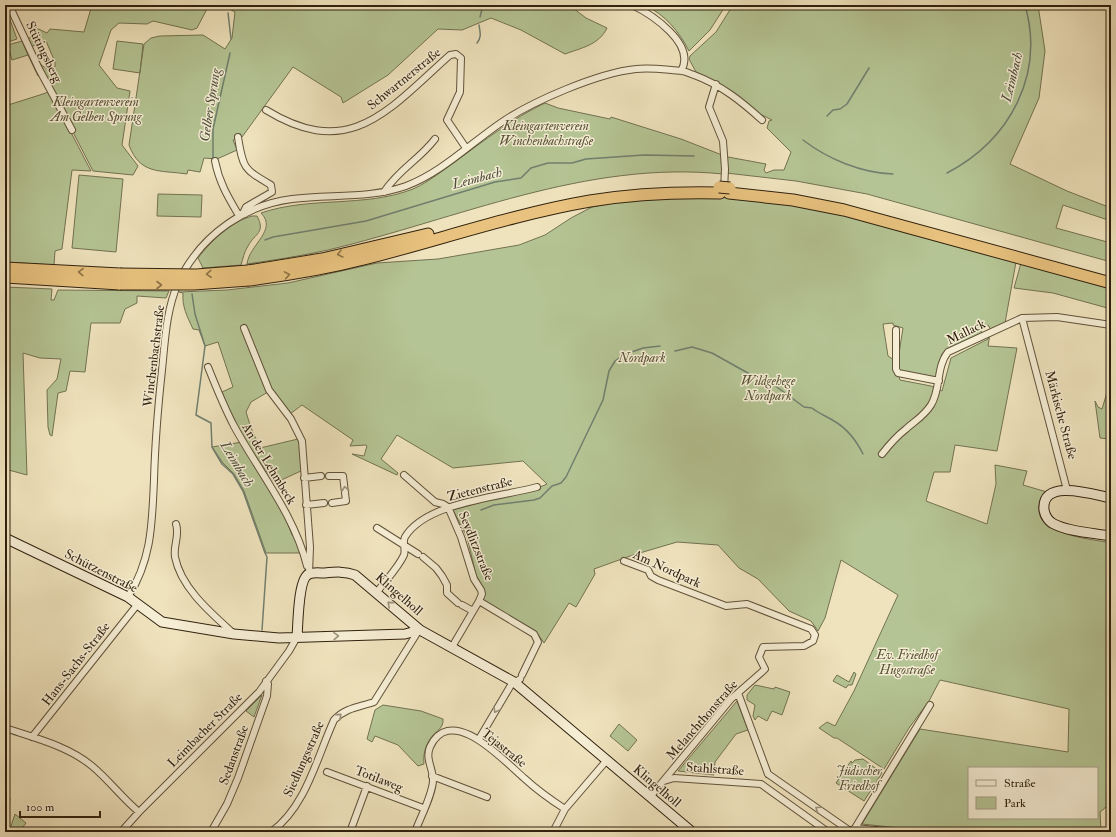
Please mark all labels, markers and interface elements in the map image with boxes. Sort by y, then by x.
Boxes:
street label: Stütingsberg [22,19,66,86]
street label: Schwartnerstraße [364,44,444,113]
water label: Leimbach [997,50,1026,105]
water label: Gelber Sprung [196,66,224,143]
park label: Kleingartenverein Am Gelben Sprung [48,94,143,125]
park label: Kleingartenverein Winchenbachstraße [499,118,594,149]
water label: Leimbach [449,163,504,193]
one-way arrow [337,250,343,258]
one-way arrow [78,268,85,277]
one-way arrow [206,270,212,279]
one-way arrow [284,271,291,280]
one-way arrow [156,281,162,289]
street label: Winchenbachstraße [140,304,168,409]
street label: Mallack [944,315,989,348]
park label: Nordpark [617,350,666,366]
street label: Märkische Straße [1041,369,1081,462]
park label: Wildgehege Nordpark [741,373,796,404]
street label: An der Lehmbeck [238,420,300,508]
water label: Leimbach [216,437,257,490]
street label: Zietenstraße [446,473,515,505]
one-way arrow [340,486,349,492]
street label: Seydlitzstraße [454,509,497,584]
street label: Schützenstraße [62,546,141,597]
street label: Am Nordpark [629,546,704,593]
street label: Klingelholl [372,569,426,619]
one-way arrow [388,601,395,608]
street label: Hans-Sachs-Straße [39,619,114,709]
one-way arrow [333,632,339,640]
park label: Ev. Friedhof Hugostraße [875,647,941,678]
street label: Melanchthonstraße [663,676,741,763]
street label: Leimbacher Straße [164,689,246,771]
one-way arrow [493,706,500,713]
one-way arrow [334,713,342,720]
street label: Siedlungsstraße [280,718,328,799]
street label: Sedanstraße [216,722,252,787]
street label: Tejastraße [478,725,530,771]
street label: Stahlstraße [685,759,745,779]
street label: Klingelholl [630,761,685,811]
street label: Totilaweg [353,763,406,796]
park label: Jüdischer Friedhof [836,763,883,794]
legend [968,767,1098,819]
text: Straße [1004,776,1035,791]
scale bar [20,793,100,819]
text: Park [1004,796,1026,811]
text: 100 m [26,800,55,815]
one-way arrow [815,806,822,814]

